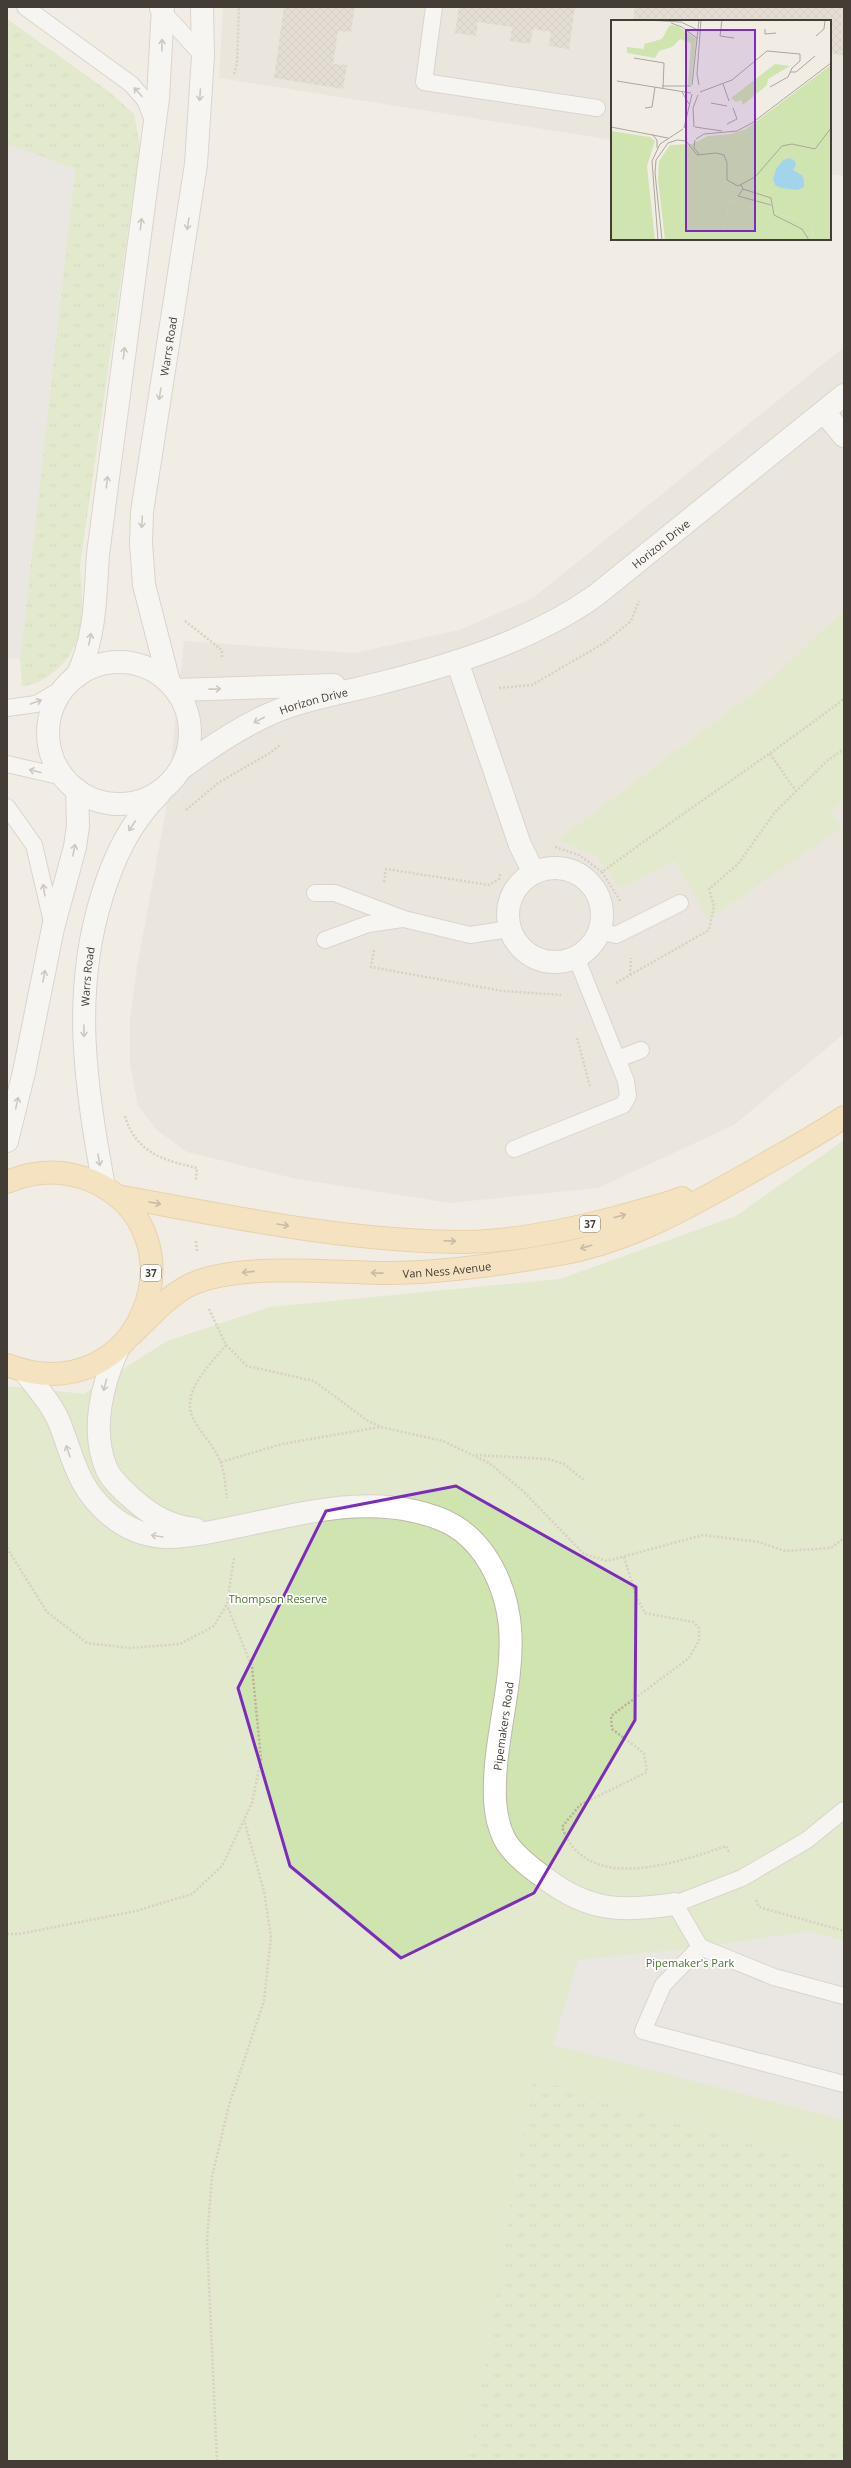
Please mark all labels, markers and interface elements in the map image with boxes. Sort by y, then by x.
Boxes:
inset map [611,20,831,240]
one-way arrow [158,39,166,52]
one-way arrow [133,87,143,97]
one-way arrow [197,88,204,101]
one-way arrow [183,217,191,230]
one-way arrow [137,218,145,231]
street label: Warrs Road [156,316,180,377]
one-way arrow [120,347,128,360]
one-way arrow [156,387,164,400]
one-way arrow [104,476,111,489]
one-way arrow [138,515,145,528]
street label: Horizon Drive [628,515,692,571]
one-way arrow [87,633,95,646]
street label: Horizon Drive [277,684,349,717]
one-way arrow [208,685,221,693]
one-way arrow [29,698,41,706]
one-way arrow [253,717,265,724]
one-way arrow [29,767,42,774]
one-way arrow [128,820,136,831]
one-way arrow [70,844,78,857]
one-way arrow [40,884,48,897]
street label: Warrs Road [77,946,97,1007]
one-way arrow [40,970,48,983]
one-way arrow [80,1024,87,1037]
one-way arrow [13,1097,21,1110]
one-way arrow [95,1153,103,1166]
one-way arrow [148,1199,161,1207]
one-way arrow [613,1212,626,1220]
road number: 37 [580,1216,600,1232]
one-way arrow [276,1221,289,1229]
one-way arrow [443,1237,456,1245]
one-way arrow [580,1244,593,1251]
street label: Van Ness Avenue [402,1258,492,1280]
road number: 37 [141,1265,161,1281]
one-way arrow [242,1268,255,1276]
one-way arrow [371,1269,384,1277]
one-way arrow [101,1378,108,1391]
one-way arrow [64,1444,71,1457]
one-way arrow [151,1532,164,1540]
park label: Thompson Reserve [229,1591,327,1606]
street label: Pipemakers Road [489,1681,517,1771]
park label: Pipemaker's Park [646,1955,734,1970]

